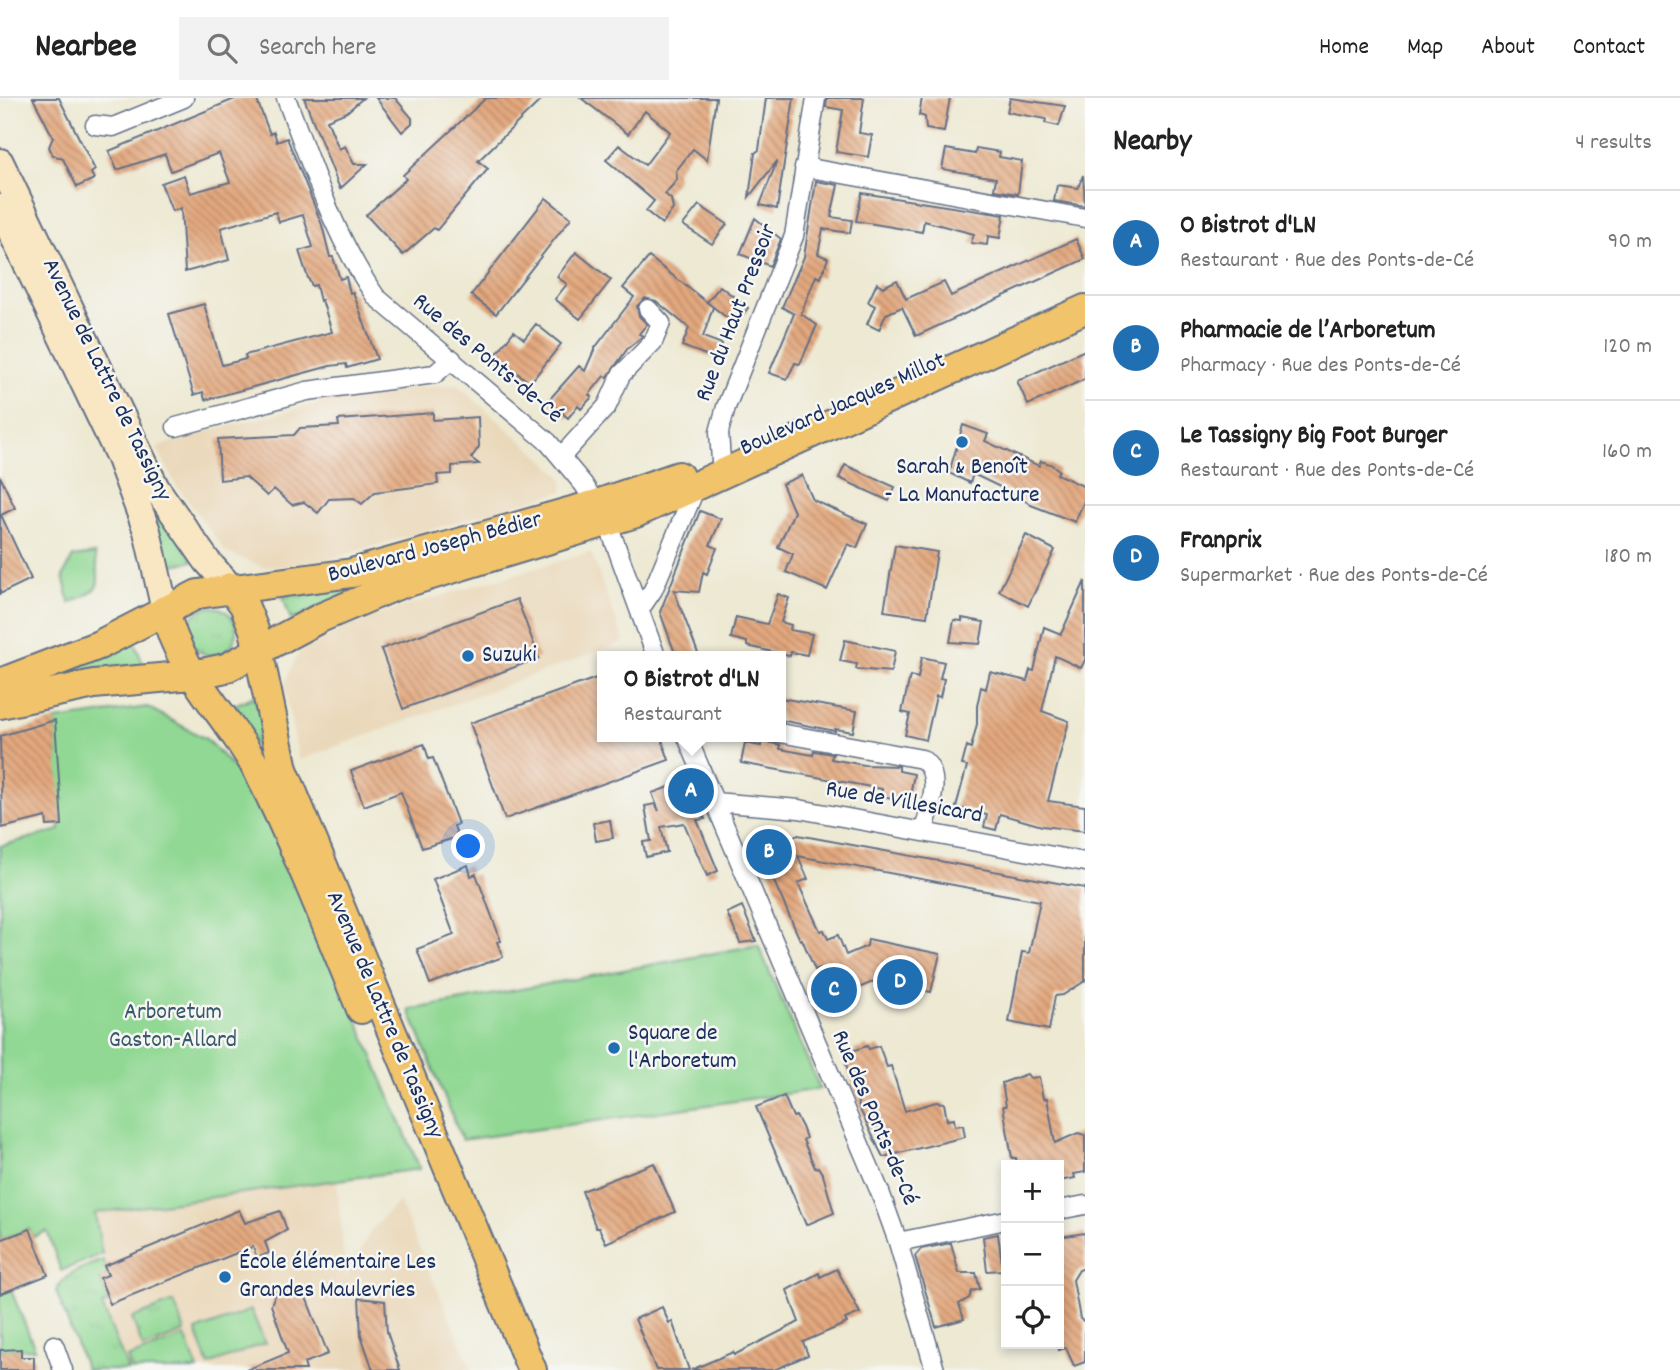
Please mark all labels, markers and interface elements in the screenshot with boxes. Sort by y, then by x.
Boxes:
search box [179,17,669,80]
text: Nearbee [35,25,137,72]
icon: search [203,29,241,67]
text: Search here [259,30,376,67]
text: Home [1319,31,1369,65]
text: Map [1407,31,1443,65]
text: About [1481,31,1535,65]
text: Contact [1573,31,1645,65]
text: Nearby [1113,122,1191,165]
text: 4 results [1575,127,1652,160]
text: O Bistrot d'LN [1180,208,1316,245]
street label: Rue du Haut Pressoir [687,219,787,407]
text: A [1130,226,1142,259]
text: 90 m [1608,226,1652,259]
text: Restaurant · Rue des Ponts-de-Cé [1180,245,1474,278]
street label: Avenue de Lattre de Tassigny [32,253,180,508]
street label: Rue des Ponts-de-Cé [404,286,570,432]
text: Pharmacie de l’Arboretum [1180,313,1436,350]
text: B [1131,331,1141,364]
text: 120 m [1603,331,1652,364]
street label: Boulevard Jacques Millot [735,344,951,466]
text: Pharmacy · Rue des Ponts-de-Cé [1180,350,1461,383]
text: Le Tassigny Big Foot Burger [1180,418,1448,455]
marker: Sarah & Benoît - La Manufacture [954,434,970,450]
text: C [1130,436,1142,469]
text: 160 m [1602,436,1652,469]
place label: Sarah & Benoît - La Manufacture [884,451,1040,513]
text: Restaurant · Rue des Ponts-de-Cé [1180,455,1474,488]
street label: Boulevard Joseph Bédier [324,503,546,593]
text: Franprix [1180,523,1261,560]
text: D [1130,541,1142,574]
text: 180 m [1604,541,1652,574]
text: Supermarket · Rue des Ponts-de-Cé [1180,560,1488,593]
place label: Suzuki [482,639,537,673]
marker: Suzuki [460,648,476,664]
popup [597,651,786,742]
text: O Bistrot d'LN [623,662,760,699]
text: Restaurant [623,699,722,732]
pin: A [668,765,714,817]
street label: Rue de Villesicard [823,772,985,834]
pin: B [746,826,792,878]
your location [451,829,485,863]
street label: Avenue de Lattre de Tassigny [316,886,452,1145]
pin: D [877,956,923,1008]
pin: C [811,964,857,1016]
park label: Arboretum Gaston-Allard [109,996,237,1058]
place label: Square de l'Arboretum [628,1017,737,1079]
street label: Rue des Ponts-de-Cé [822,1025,926,1211]
marker: Square de l'Arboretum [606,1040,622,1056]
map controls [1001,1160,1064,1349]
button: + [1001,1160,1064,1223]
button: − [1001,1223,1064,1286]
place label: École élémentaire Les Grandes Maulevries [239,1246,436,1308]
marker: École élémentaire Les Grandes Maulevries [217,1269,233,1285]
button: locate [1001,1286,1064,1349]

